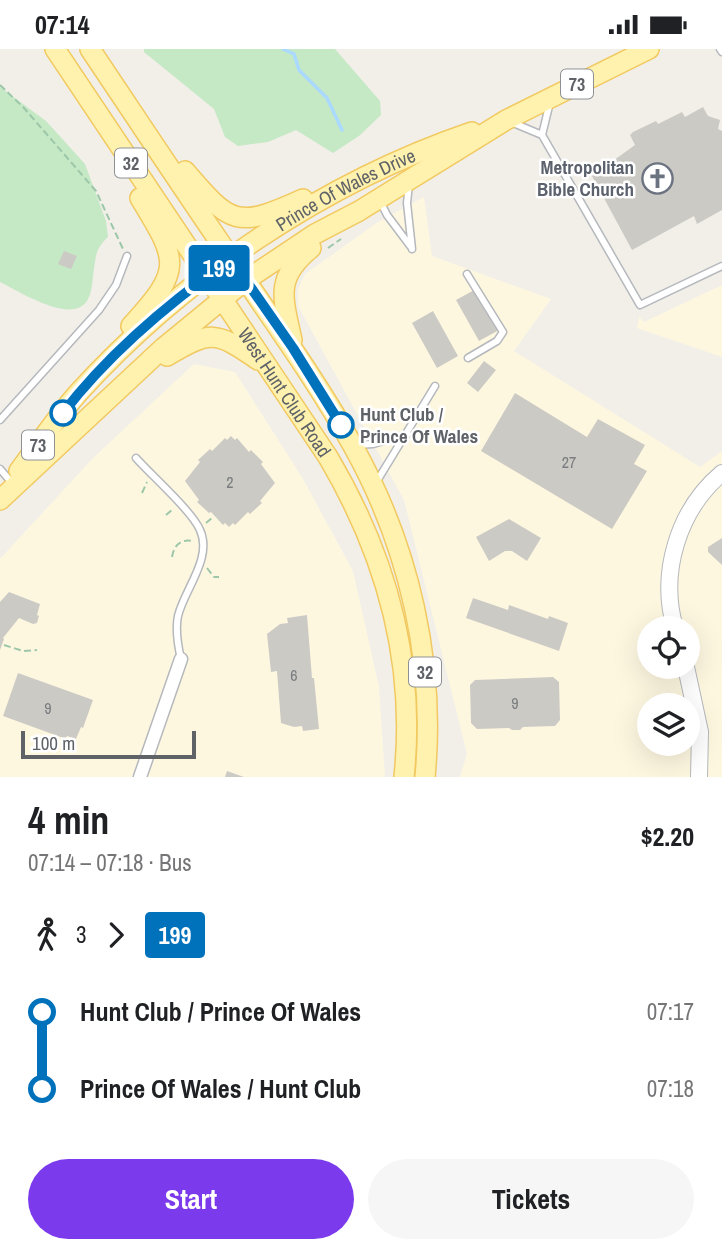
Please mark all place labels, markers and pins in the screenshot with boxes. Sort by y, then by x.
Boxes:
place label: Metropolitan Bible Church [537,154,634,202]
church icon: Metropolitan Bible Church [640,161,674,195]
unlabelled marker [50,400,76,426]
place label: Hunt Club / Prince Of Wales [360,401,478,449]
marker: Hunt Club / Prince Of Wales [328,412,354,438]

